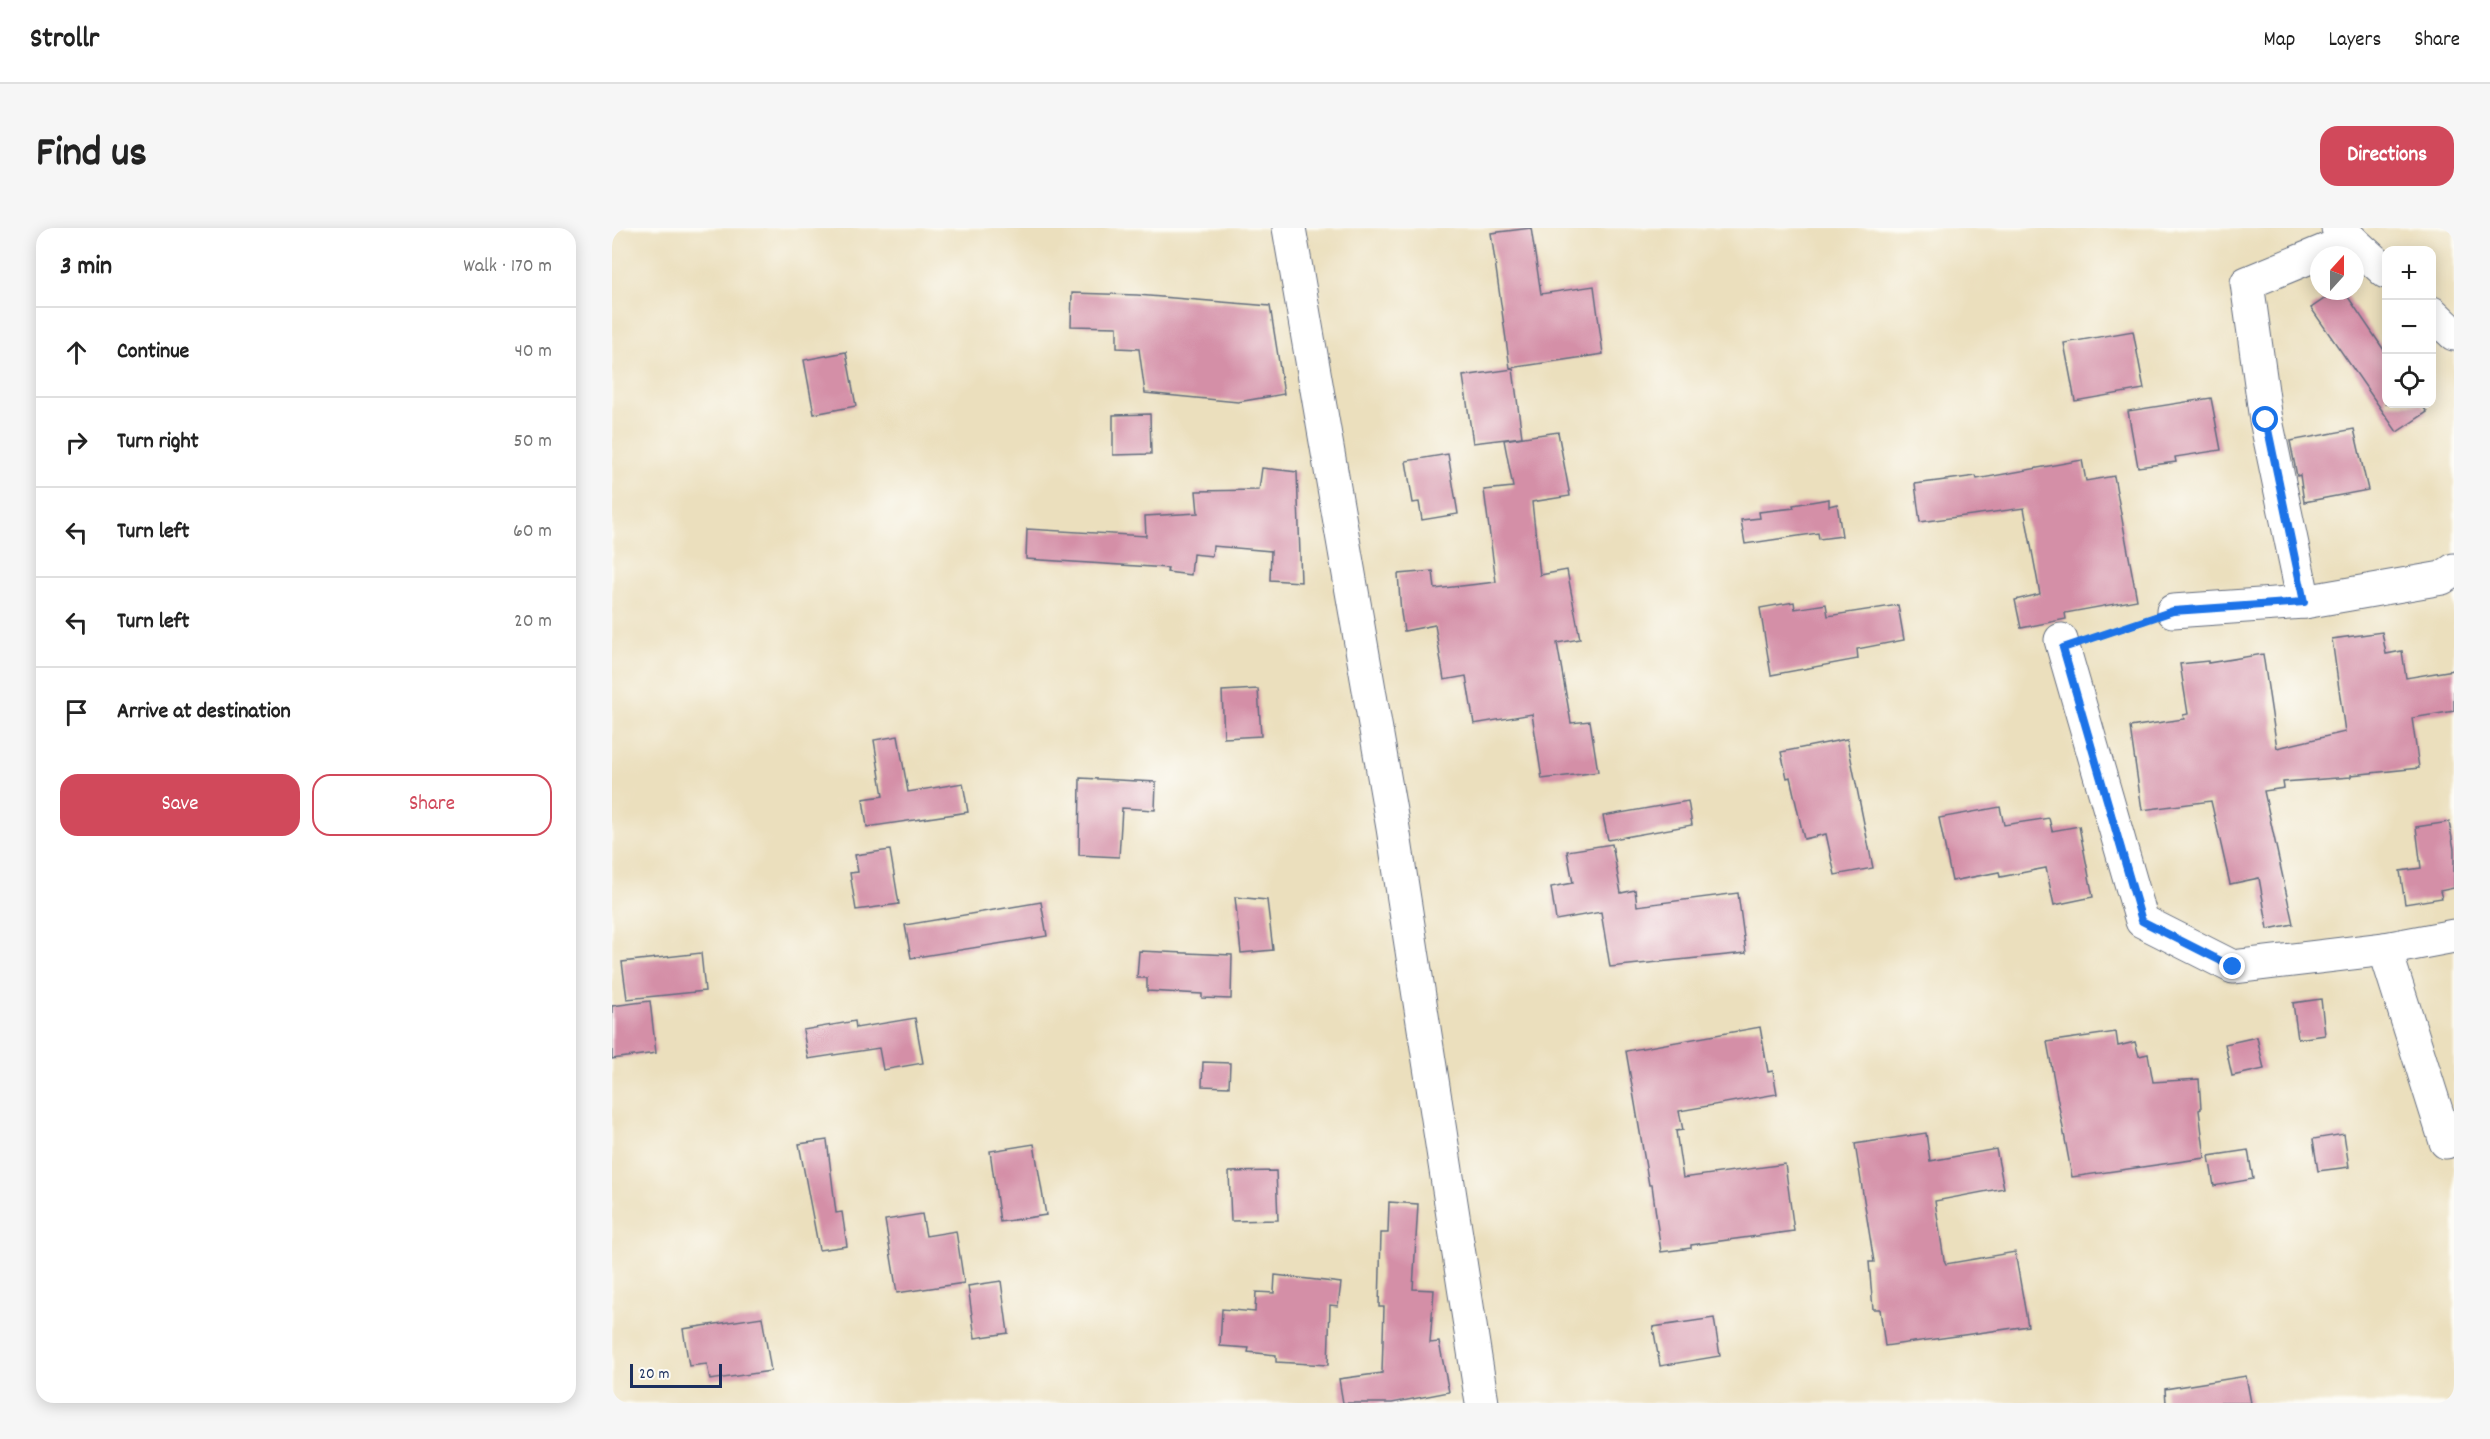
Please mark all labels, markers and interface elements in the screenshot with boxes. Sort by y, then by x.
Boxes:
text: Strollr [30,21,99,61]
text: Map [2264,26,2295,56]
text: Layers [2328,26,2381,56]
text: Share [2414,26,2460,56]
text: Find us [36,126,147,186]
button: Directions [2320,126,2454,186]
north arrow [2310,246,2364,300]
map controls [2382,246,2436,408]
button: + [2382,246,2436,300]
text: 3 min [60,249,112,286]
text: Walk · 170 m [463,253,552,281]
button: − [2382,300,2436,354]
icon: ahead [60,336,93,369]
text: Continue [117,337,189,368]
text: 40 m [514,338,552,366]
button: locate [2382,354,2436,408]
route start [2252,406,2278,432]
icon: right [60,426,93,459]
text: Turn right [117,427,199,458]
text: 50 m [514,428,552,456]
icon: left [60,516,93,549]
text: Turn left [117,517,189,548]
text: 60 m [513,518,552,546]
icon: left [60,606,93,639]
text: Turn left [117,607,189,638]
text: 20 m [514,608,552,636]
icon: arrive [60,696,93,729]
text: Arrive at destination [117,697,291,728]
button: Save [60,774,300,836]
button: Share [312,774,552,836]
route end [2219,953,2245,979]
scale bar [630,1361,722,1388]
text: 20 m [639,1363,669,1386]

